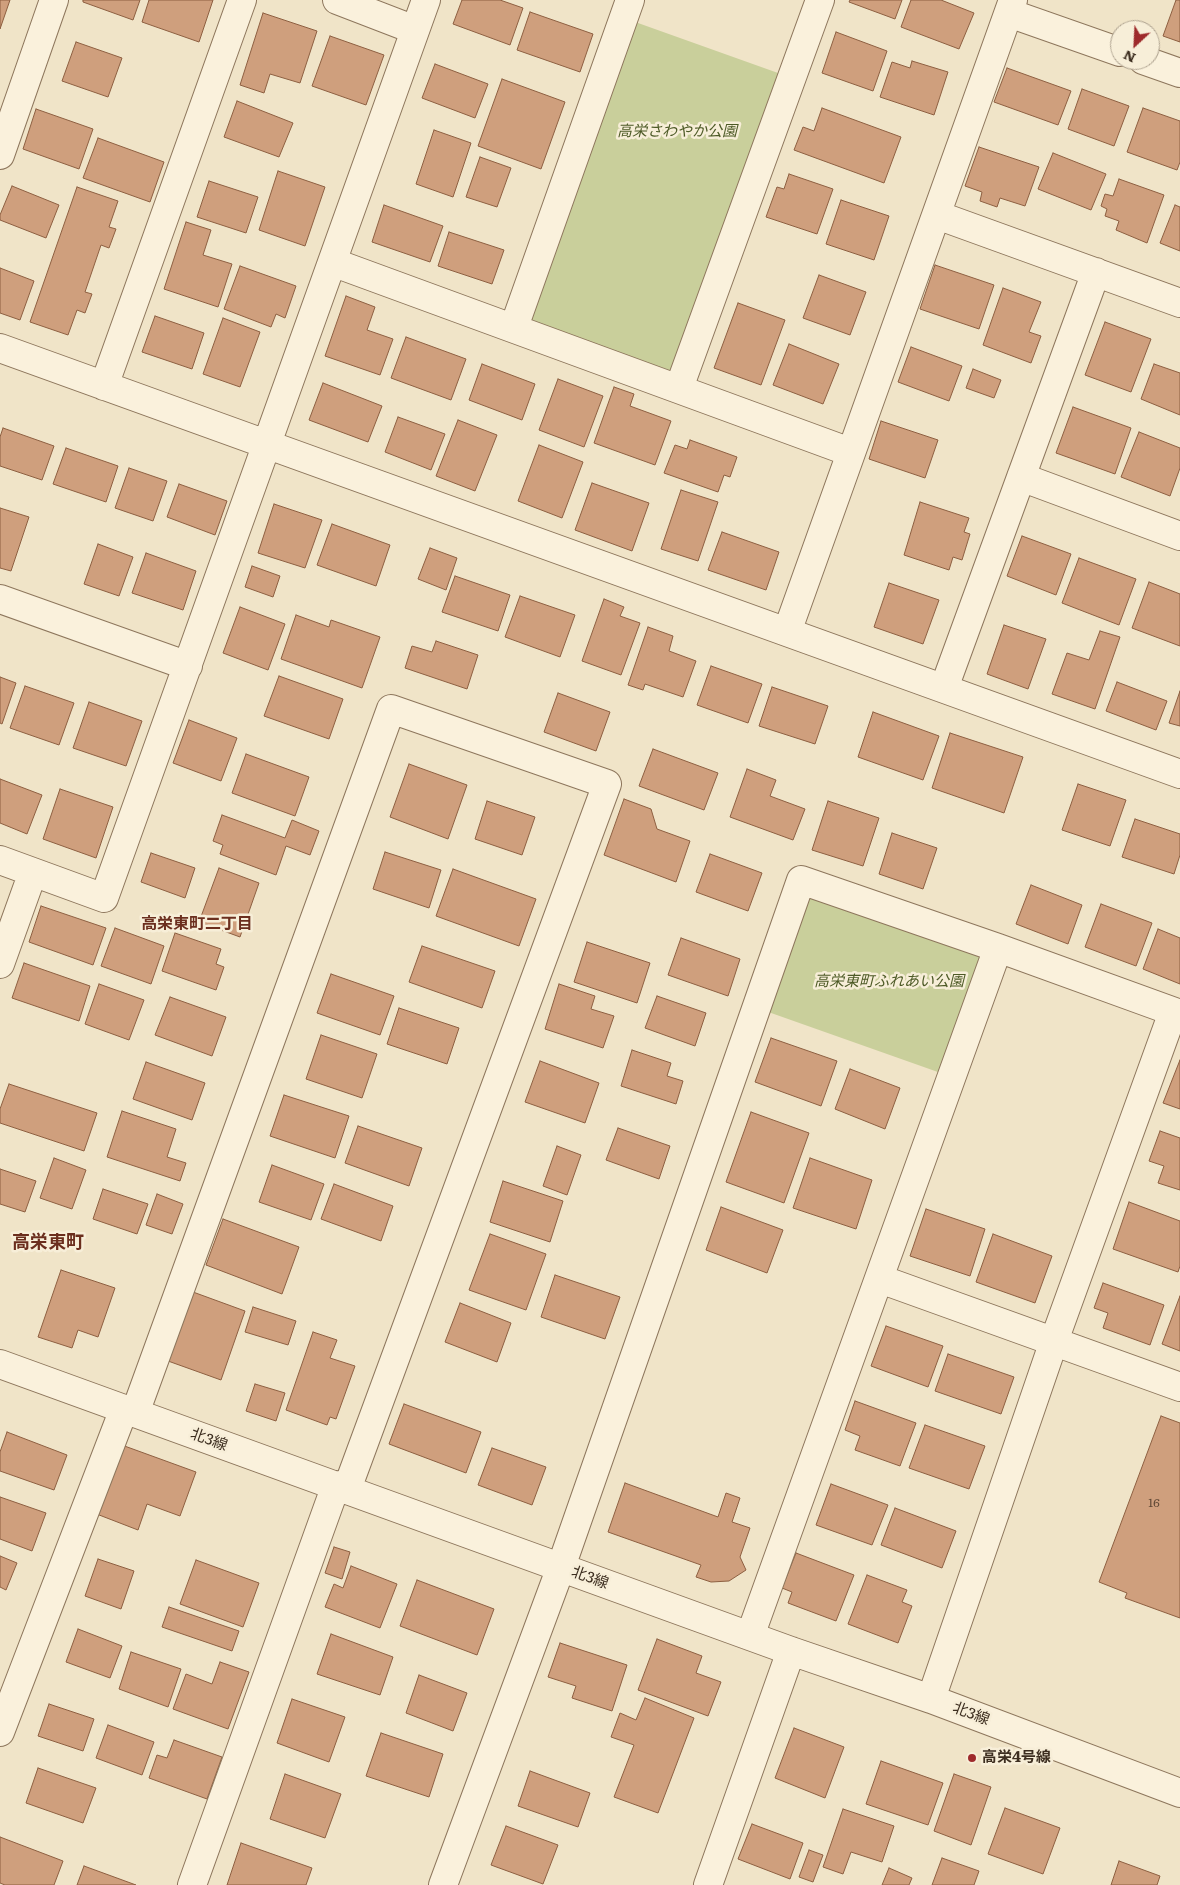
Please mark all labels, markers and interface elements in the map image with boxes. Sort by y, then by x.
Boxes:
north arrow [1110,20,1160,70]
text: N [1120,46,1139,69]
park label: 高栄さわやか公園 [617,123,737,141]
district label: 高栄東町二丁目 [141,914,253,934]
park label: 高栄東町ふれあい公園 [814,973,964,991]
district label: 高栄東町 [12,1232,84,1254]
street label: 北3線 [188,1425,230,1455]
house number: 16 [1148,1496,1160,1510]
street label: 北3線 [569,1563,611,1593]
street label: 北3線 [950,1699,992,1729]
place label: 高栄4号線 [982,1749,1051,1767]
marker: 高栄4号線 [966,1752,978,1764]

